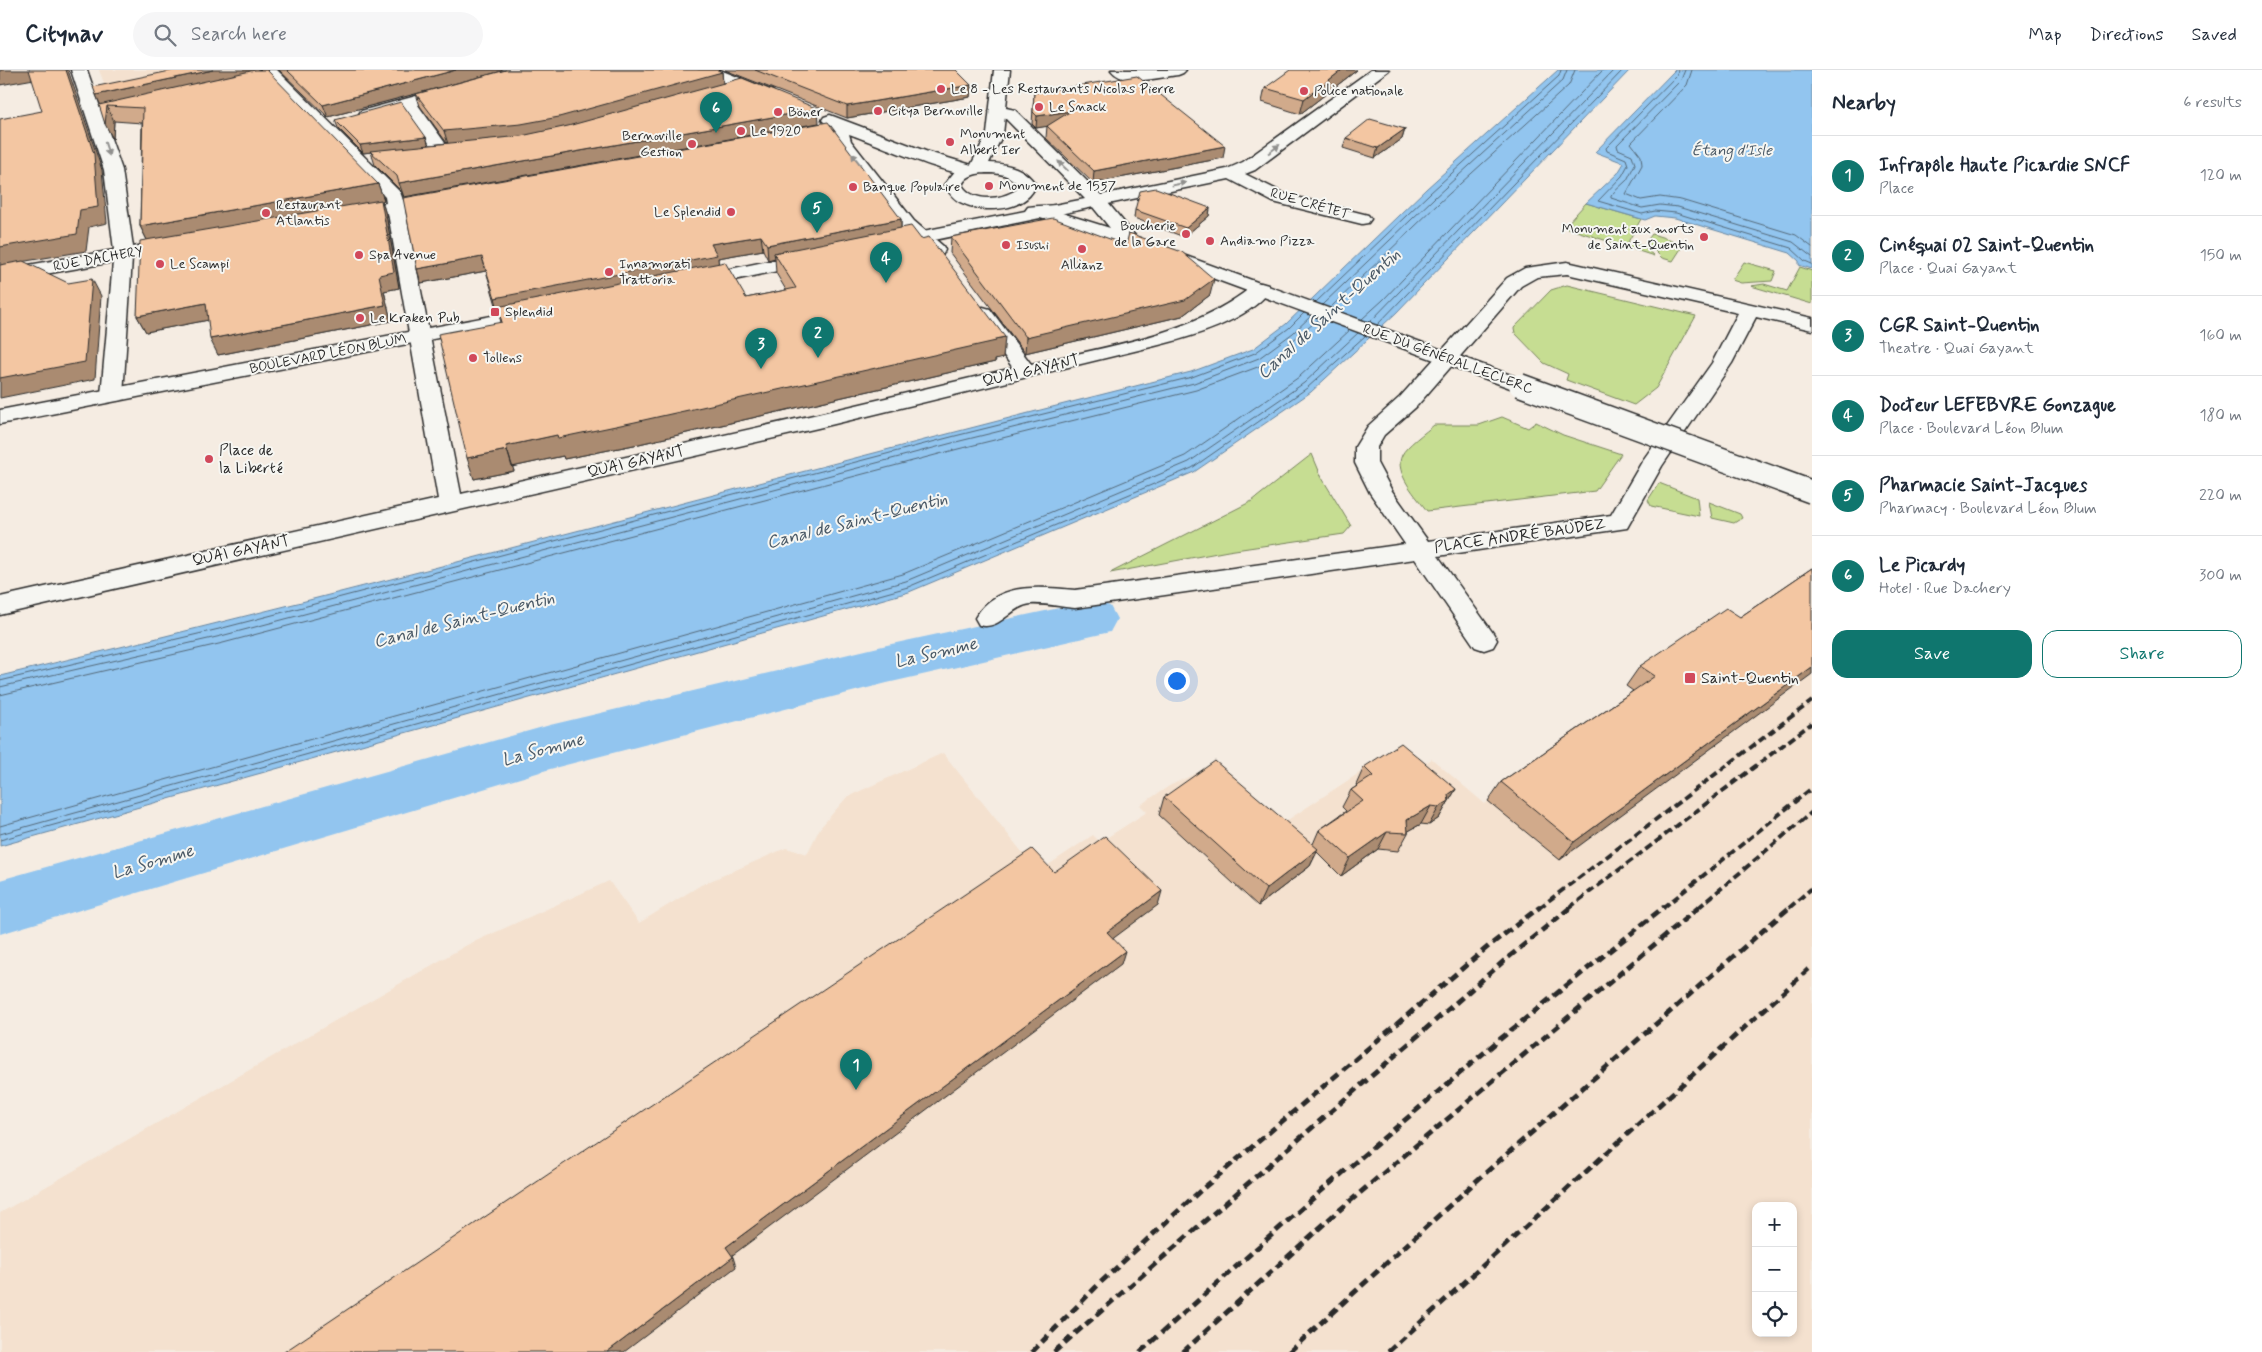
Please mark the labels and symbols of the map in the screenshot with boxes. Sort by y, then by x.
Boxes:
place label: Le 8 - Les Restaurants Nicolas Pierre [951,80,1176,98]
place label: Police nationale [1314,82,1404,100]
marker: Le 8 - Les Restaurants Nicolas Pierre [935,83,947,95]
marker: Police nationale [1298,85,1310,97]
pin: 6 [700,92,732,133]
place label: Le Snack [1049,98,1107,116]
marker: Le Snack [1033,101,1045,113]
place label: Citya Bernoville [888,102,983,120]
place label: Böner [788,103,823,121]
marker: Citya Bernoville [872,105,884,117]
marker: Böner [772,106,784,118]
place label: Le 1920 [751,122,801,140]
marker: Le 1920 [735,125,747,137]
place label: Monument Albert Ier [960,125,1025,159]
place label: Bernoville Gestion [622,127,682,161]
marker: Monument Albert Ier [944,136,956,148]
marker: Bernoville Gestion [686,138,698,150]
water label: Étang d'Isle [1692,140,1773,162]
one-way arrow [103,142,111,157]
one-way arrow [1267,143,1280,154]
one-way arrow [851,153,862,166]
one-way arrow [1058,160,1070,172]
place label: Monument de 1557 [999,177,1116,195]
place label: Banque Populaire [863,178,960,196]
marker: Monument de 1557 [983,180,995,192]
one-way arrow [1172,180,1187,188]
marker: Banque Populaire [847,181,859,193]
street label: RUE CRÉTET [1268,184,1352,224]
pin: 5 [801,192,833,233]
place label: Restaurant Atlantis [276,196,341,230]
place label: Le Splendid [654,203,721,221]
marker: Le Splendid [725,206,737,218]
marker: Restaurant Atlantis [260,207,272,219]
place label: Boucherie de la Gare [1114,217,1176,251]
place label: Monument aux morts de Saint-Quentin [1562,220,1694,254]
marker: Boucherie de la Gare [1180,228,1192,240]
marker: Monument aux morts de Saint-Quentin [1698,231,1710,243]
place label: Andiamo Pizza [1220,232,1315,250]
marker: Andiamo Pizza [1204,235,1216,247]
place label: Isushi [1016,236,1049,254]
marker: Isushi [1000,239,1012,251]
street label: RUE DACHERY [52,242,144,276]
pin: 4 [870,242,902,283]
marker: Allianz [1076,243,1088,255]
water label: Canal de Saint-Quentin [1252,243,1406,385]
place label: Spa Avenue [369,246,436,264]
marker: Spa Avenue [353,249,365,261]
place label: Le Scampi [170,255,229,273]
place label: Innamorati Trattoria [619,255,690,289]
place label: Allianz [1061,256,1104,274]
marker: Le Scampi [154,258,166,270]
marker: Innamorati Trattoria [603,266,615,278]
place label: Splendid [505,303,553,321]
marker: Splendid [489,306,501,318]
place label: Le Kraken Pub [370,309,460,327]
marker: Le Kraken Pub [354,312,366,324]
pin: 2 [802,317,834,358]
street label: RUE DU GÉNÉRAL LECLERC [1360,320,1536,398]
pin: 3 [745,328,777,369]
street label: BOULEVARD LÉON BLUM [248,330,408,378]
place label: Tollens [483,349,522,367]
street label: QUAI GAYANT [980,350,1082,392]
marker: Tollens [467,352,479,364]
place label: Place de la Liberté [219,440,283,479]
street label: QUAI GAYANT [585,441,687,483]
marker: Place de la Liberté [203,453,215,465]
water label: Canal de Saint-Quentin [764,487,950,555]
street label: PLACE ANDRÉ BAUDEZ [1433,514,1607,558]
street label: QUAI GAYANT [190,530,292,572]
water label: Canal de Saint-Quentin [371,586,557,654]
water label: La Somme [892,632,980,674]
your location [1164,668,1190,694]
place label: Saint-Quentin [1701,668,1799,689]
marker: Saint-Quentin [1683,671,1697,685]
water label: La Somme [499,727,587,772]
water label: La Somme [109,839,197,885]
pin: 1 [840,1049,872,1090]

